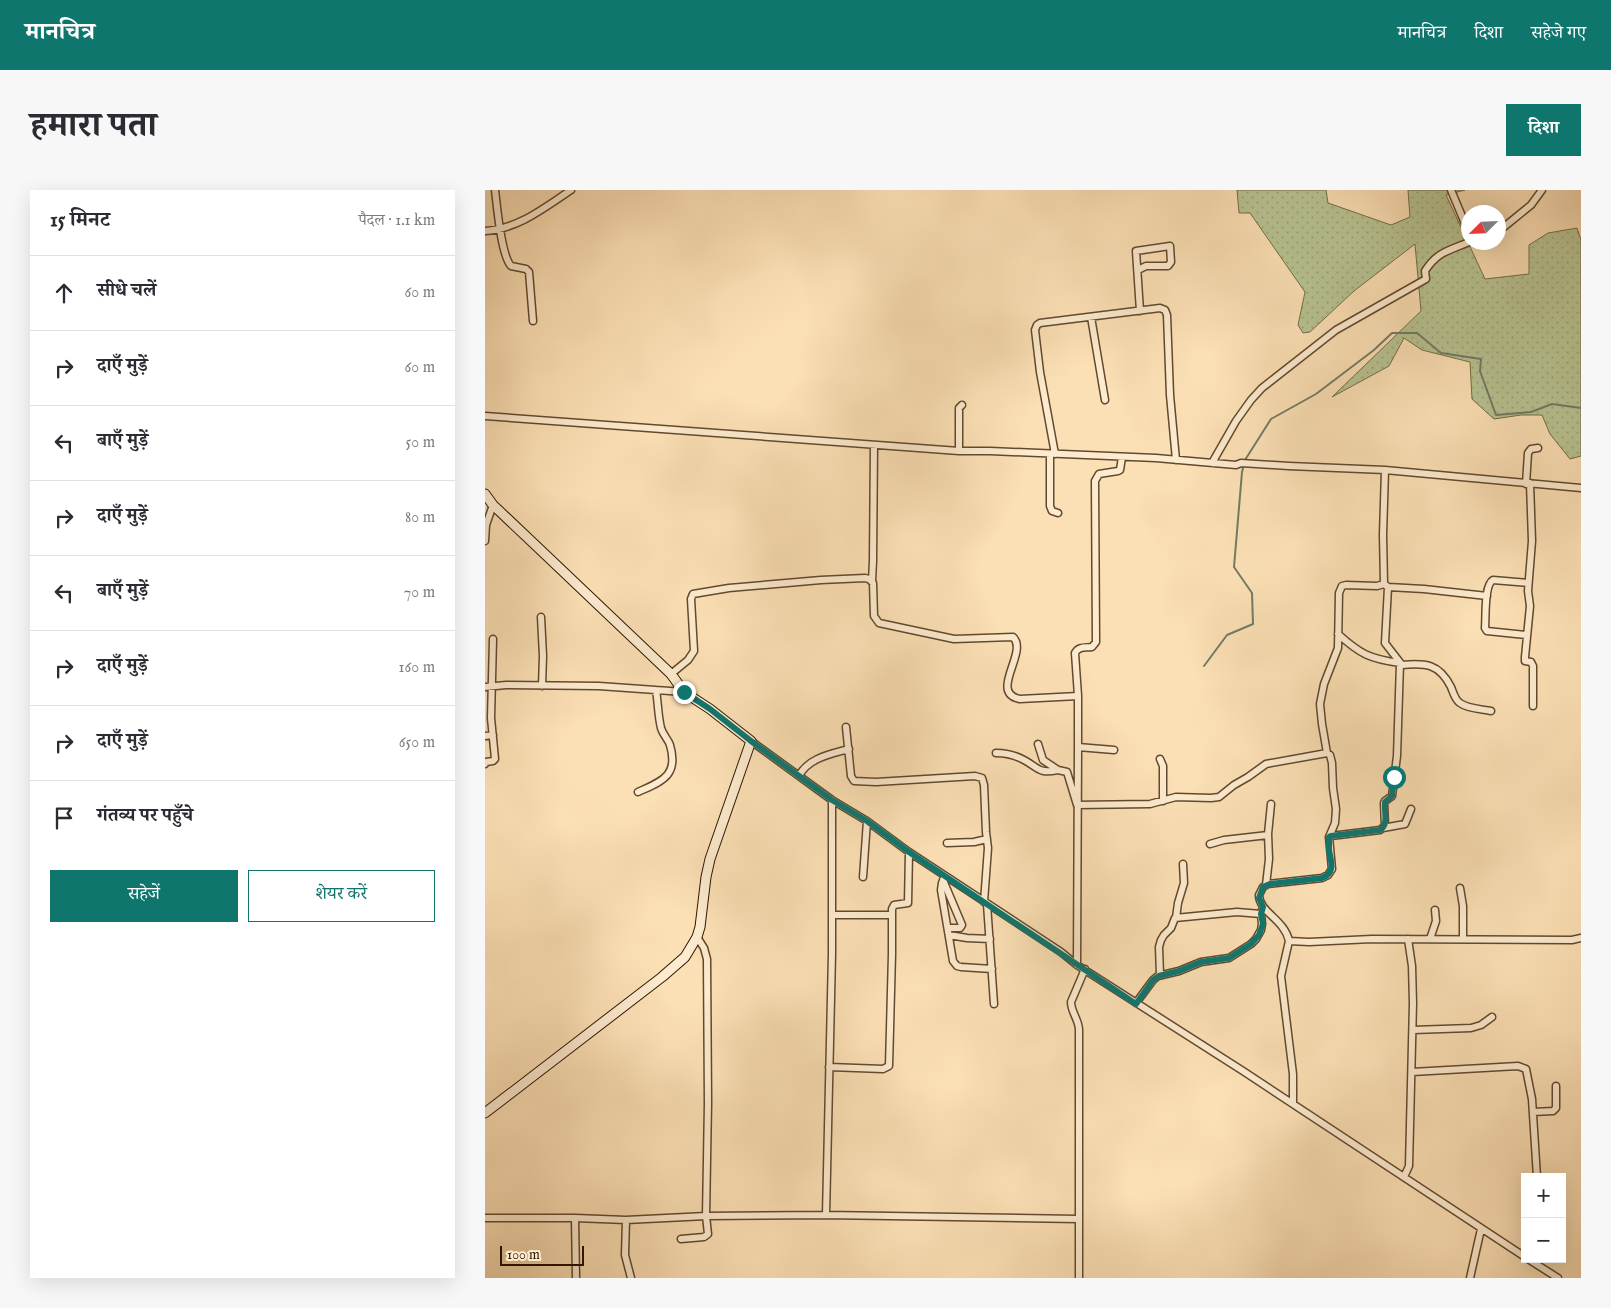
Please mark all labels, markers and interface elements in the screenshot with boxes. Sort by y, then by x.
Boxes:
text: मानचित्र [25,17,95,48]
text: मानचित्र [1397,22,1446,45]
text: दिशा [1474,22,1503,45]
text: सहेजे गए [1531,22,1586,45]
text: हमारा पता [30,104,157,149]
button: दिशा [1506,104,1581,156]
north arrow [1461,205,1506,250]
text: 15 मिनट [50,207,110,234]
text: पैदल · 1.1 km [359,211,435,231]
icon: ahead [50,279,78,307]
text: सीधे चलें [97,279,156,303]
text: 60 m [405,283,435,303]
icon: right [50,354,78,382]
text: दाएँ मुड़ें [97,354,148,378]
text: 60 m [405,358,435,378]
icon: left [50,429,78,457]
text: बाएँ मुड़ें [97,429,148,453]
text: 50 m [406,433,435,453]
icon: right [50,504,78,532]
text: दाएँ मुड़ें [97,504,148,528]
text: 80 m [405,508,435,528]
icon: left [50,579,78,607]
text: बाएँ मुड़ें [97,579,148,603]
text: 70 m [404,583,435,603]
icon: right [50,654,78,682]
text: दाएँ मुड़ें [97,654,148,678]
text: 160 m [399,658,435,678]
route end [673,681,696,704]
icon: right [50,729,78,757]
text: दाएँ मुड़ें [97,729,148,753]
text: 650 m [399,733,435,753]
route start [1383,766,1406,789]
icon: arrive [50,804,78,832]
text: गंतव्य पर पहुँचे [97,804,193,828]
button: सहेजें [50,870,238,922]
button: शेयर करें [248,870,435,922]
map controls [1521,1173,1566,1263]
button: + [1521,1173,1566,1218]
button: − [1521,1218,1566,1263]
scale bar [500,1243,584,1266]
text: 100 m [507,1246,540,1264]

